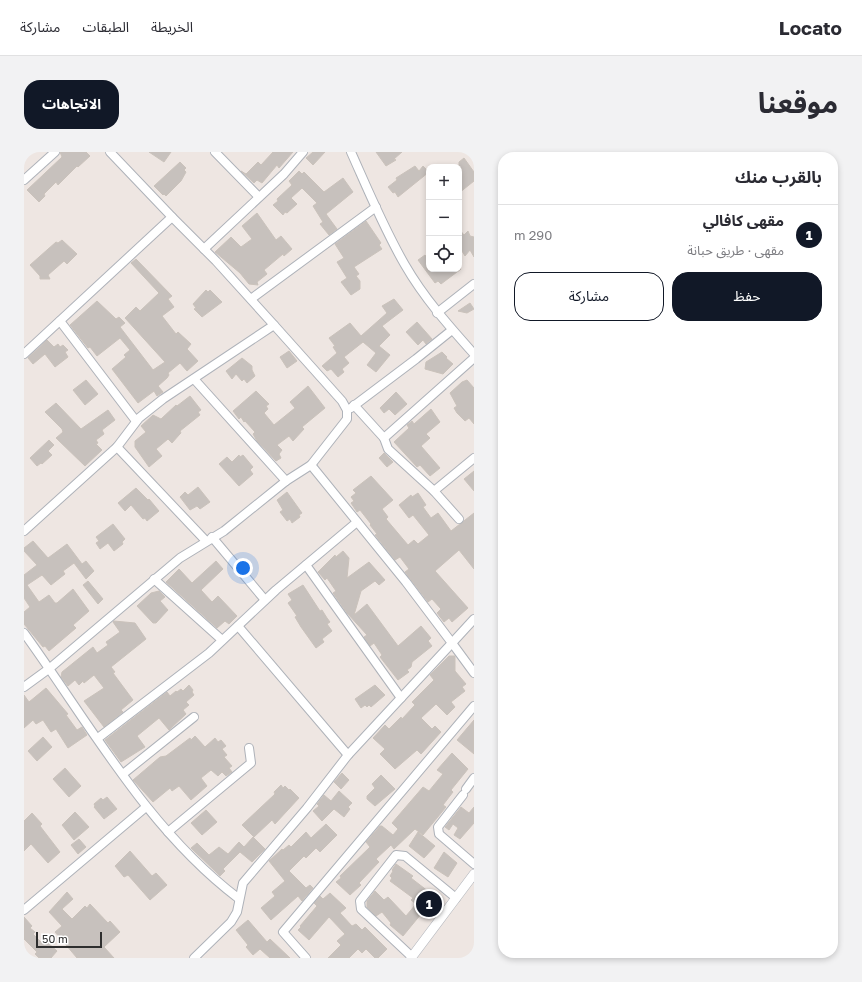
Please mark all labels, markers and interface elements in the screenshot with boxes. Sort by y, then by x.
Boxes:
text: Locato [779,16,842,39]
text: مشاركة [20,18,60,35]
text: الطبقات [82,18,129,35]
text: الخريطة [151,18,193,35]
button: الاتجاهات [24,80,119,129]
text: موقعنا [758,86,838,119]
map controls [426,164,462,272]
button: + [426,164,462,200]
text: بالقرب منك [735,166,822,187]
button: − [426,200,462,236]
text: مقهى كافالي [703,211,784,229]
text: 290 m [514,227,552,243]
text: 1 [806,227,812,243]
button: locate [426,236,462,272]
text: مقهى · طريق حبانة [687,242,784,258]
button: مشاركة [514,272,664,321]
button: حفظ [672,272,822,321]
your location [233,558,253,578]
pin: 1 [416,889,442,919]
scale bar [36,930,102,949]
text: 50 m [42,932,68,945]

